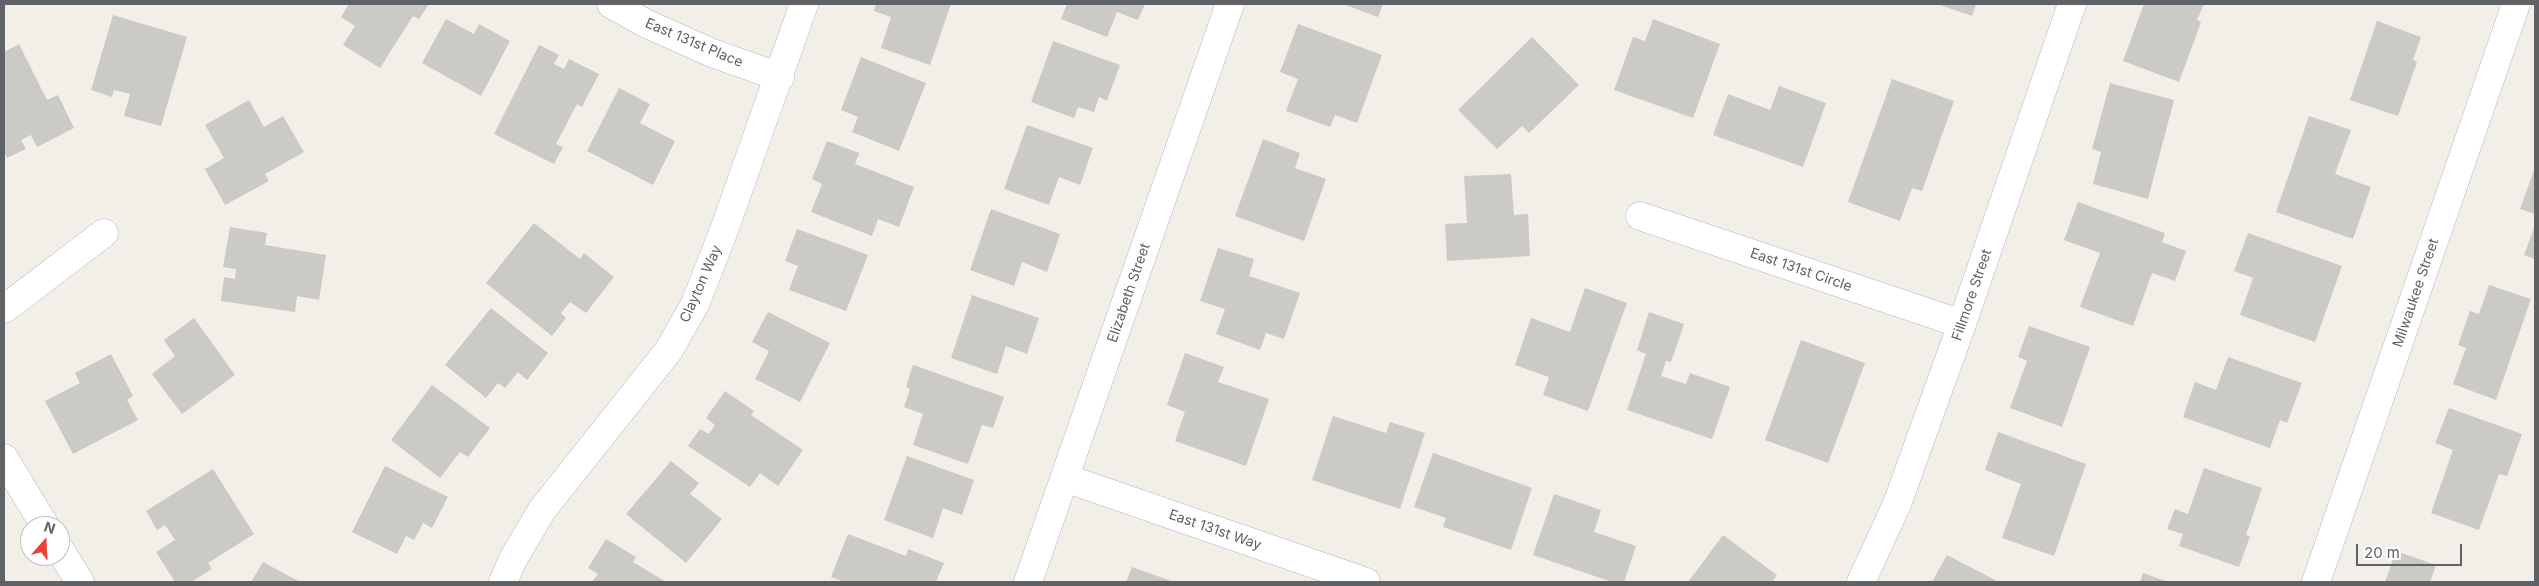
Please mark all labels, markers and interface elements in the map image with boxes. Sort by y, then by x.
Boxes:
street label: East 131st Place [643,15,745,71]
street label: Milwaukee Street [2389,236,2443,350]
street label: Elizabeth Street [1104,241,1154,345]
street label: Clayton Way [676,243,726,325]
street label: East 131st Circle [1748,245,1854,295]
street label: Fillmore Street [1948,247,1996,343]
street label: East 131st Way [1167,506,1263,554]
north arrow [20,516,70,566]
text: N [42,518,58,537]
scale bar [2359,534,2465,566]
text: 20 m [2364,543,2400,562]

